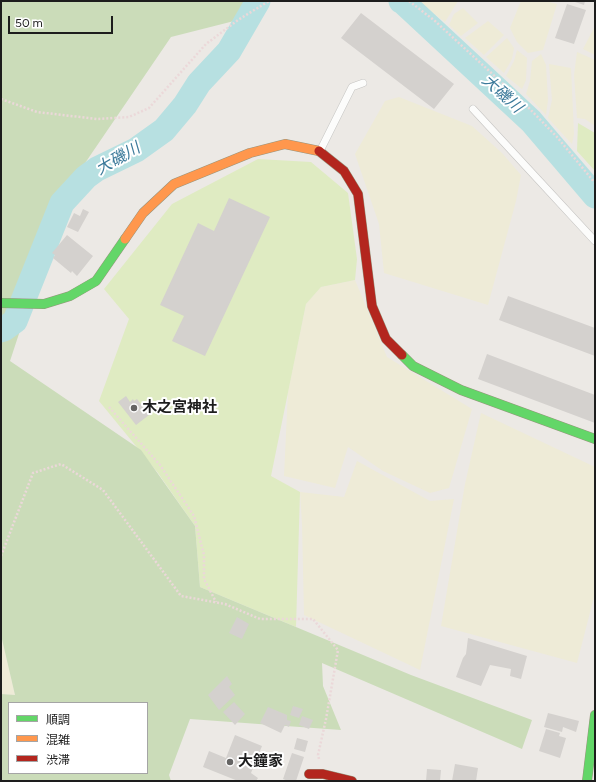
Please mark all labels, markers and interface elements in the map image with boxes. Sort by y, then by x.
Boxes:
scale bar [10,8,115,34]
text: 50 m [15,16,43,30]
water label: 大磯川 [478,71,526,117]
water label: 大磯川 [92,139,144,179]
place label: 木之宮神社 [142,399,217,417]
marker: 木之宮神社 [129,403,139,413]
legend [8,702,148,774]
text: 順調 [46,713,70,727]
text: 混雑 [46,733,70,747]
text: 渋滞 [46,753,70,767]
place label: 大鐘家 [238,753,283,771]
marker: 大鐘家 [225,757,235,767]

